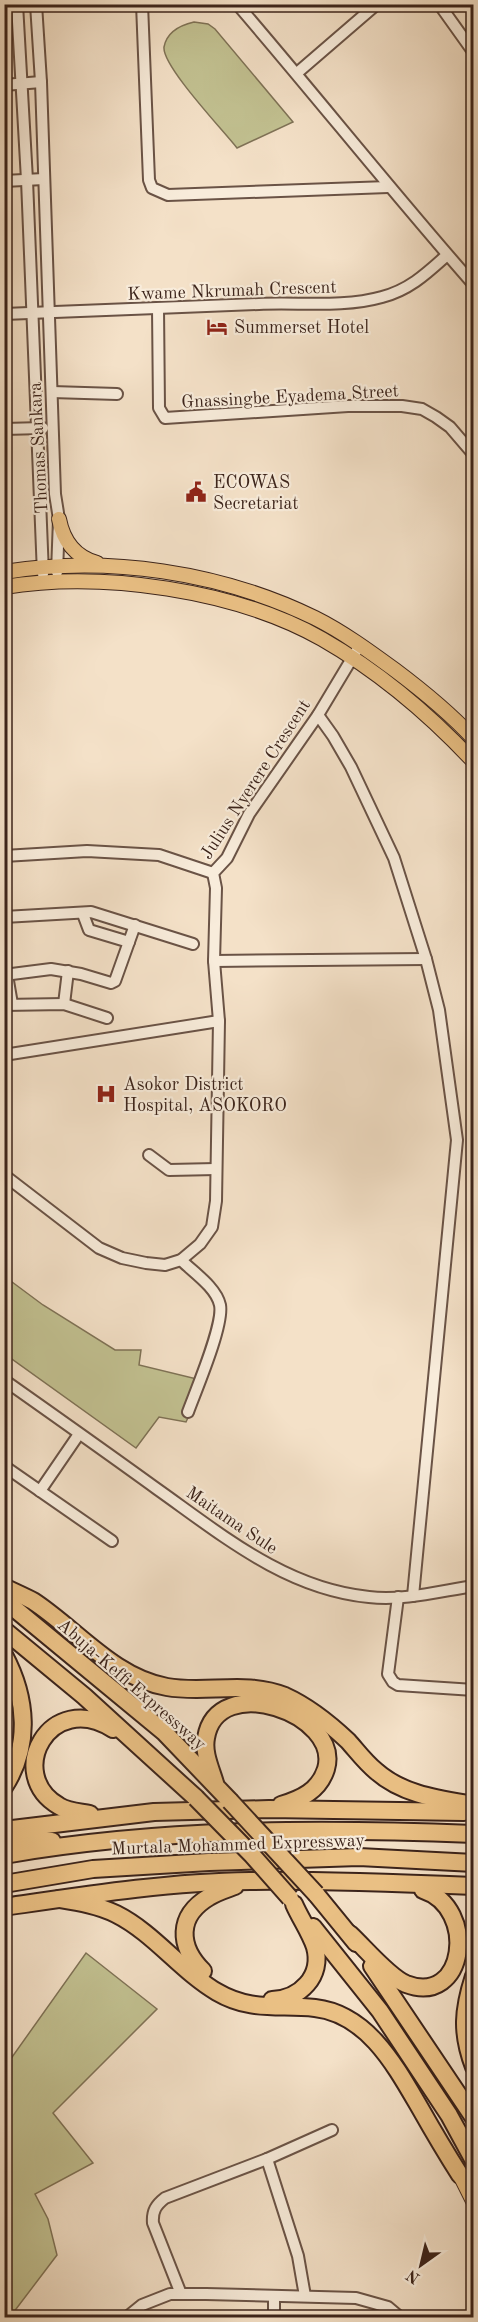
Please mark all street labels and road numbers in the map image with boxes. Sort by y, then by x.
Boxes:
street label: Kwame Nkrumah Crescent [127,278,337,304]
street label: Thomas Sankara [27,382,51,514]
street label: Gnassingbe Eyadema Street [181,382,399,412]
street label: Julius Nyerere Crescent [198,696,314,863]
street label: Maitama Sule [182,1484,280,1558]
street label: Abuja-Keffi Expressway [54,1616,209,1754]
street label: Murtala Mohammed Expressway [111,1832,366,1858]

